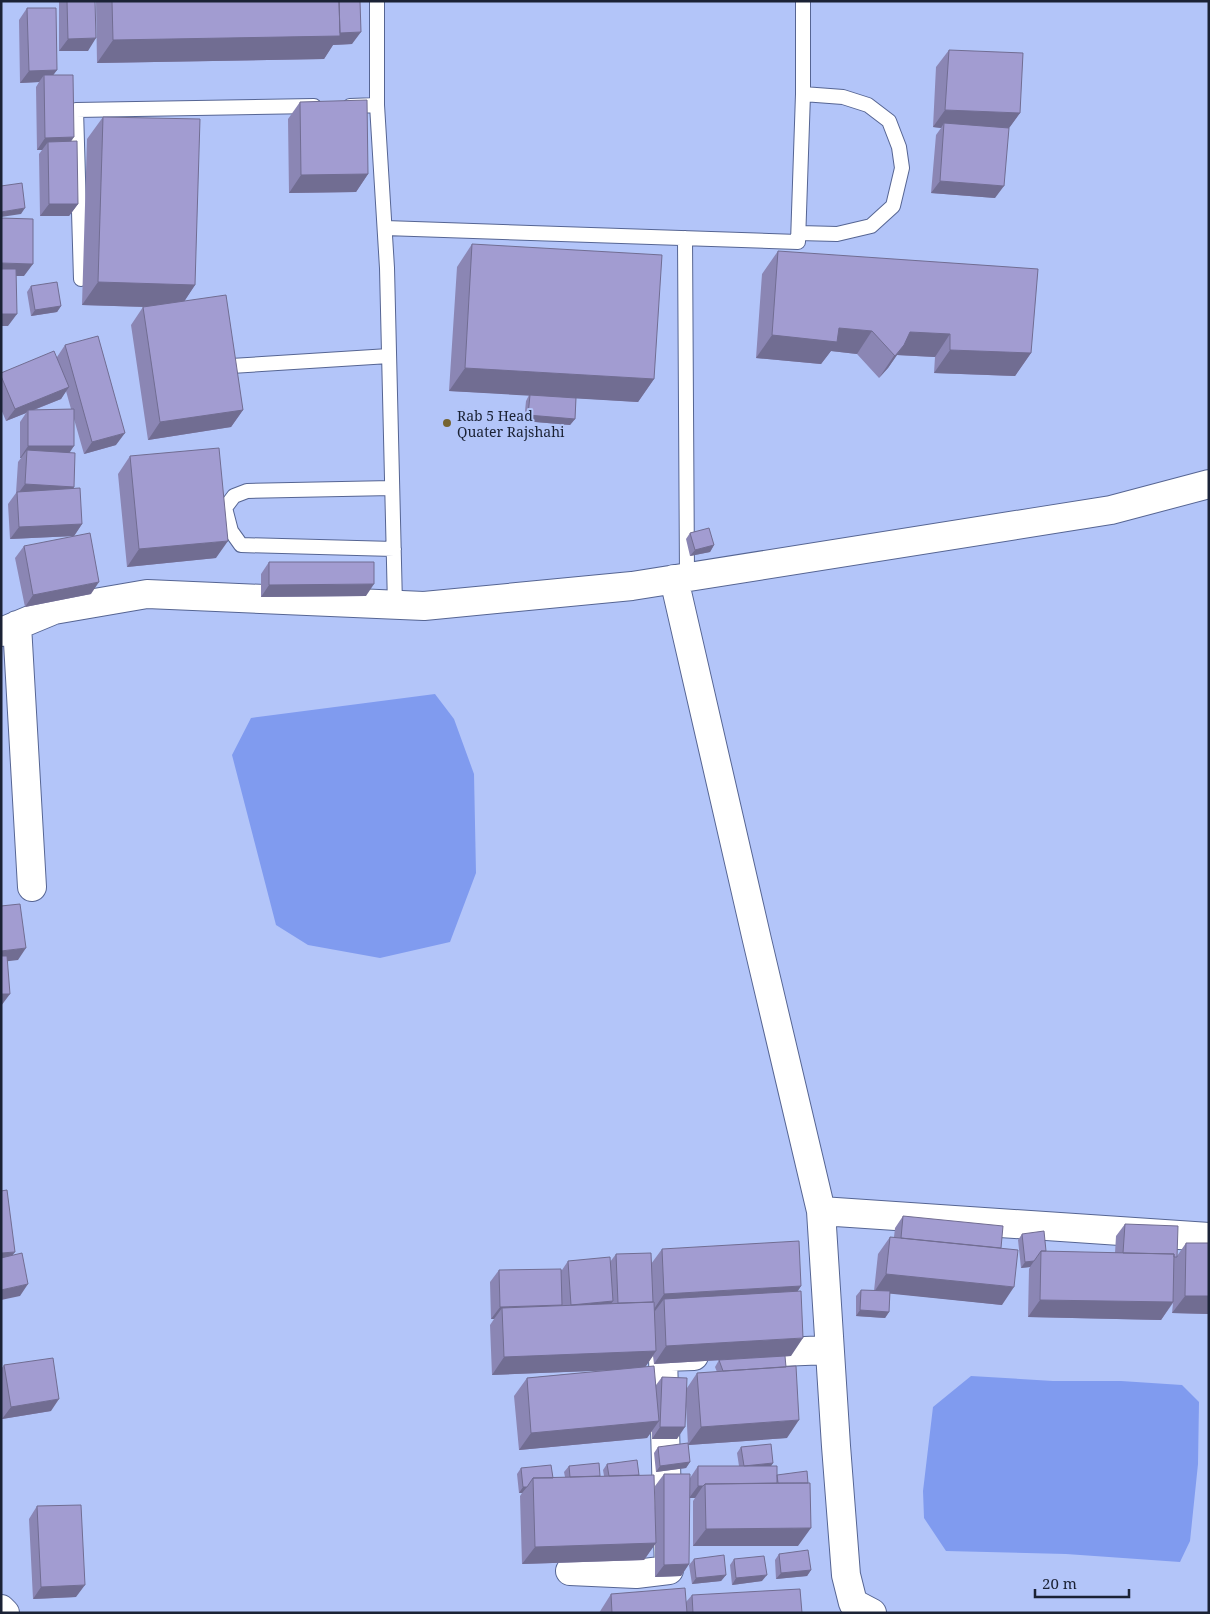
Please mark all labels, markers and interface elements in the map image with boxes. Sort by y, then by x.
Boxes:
place label: Rab 5 Head Quater Rajshahi [457,406,565,441]
marker: Rab 5 Head Quater Rajshahi [441,417,453,429]
scale bar [1035,1566,1129,1598]
text: 20 m [1042,1573,1077,1593]

